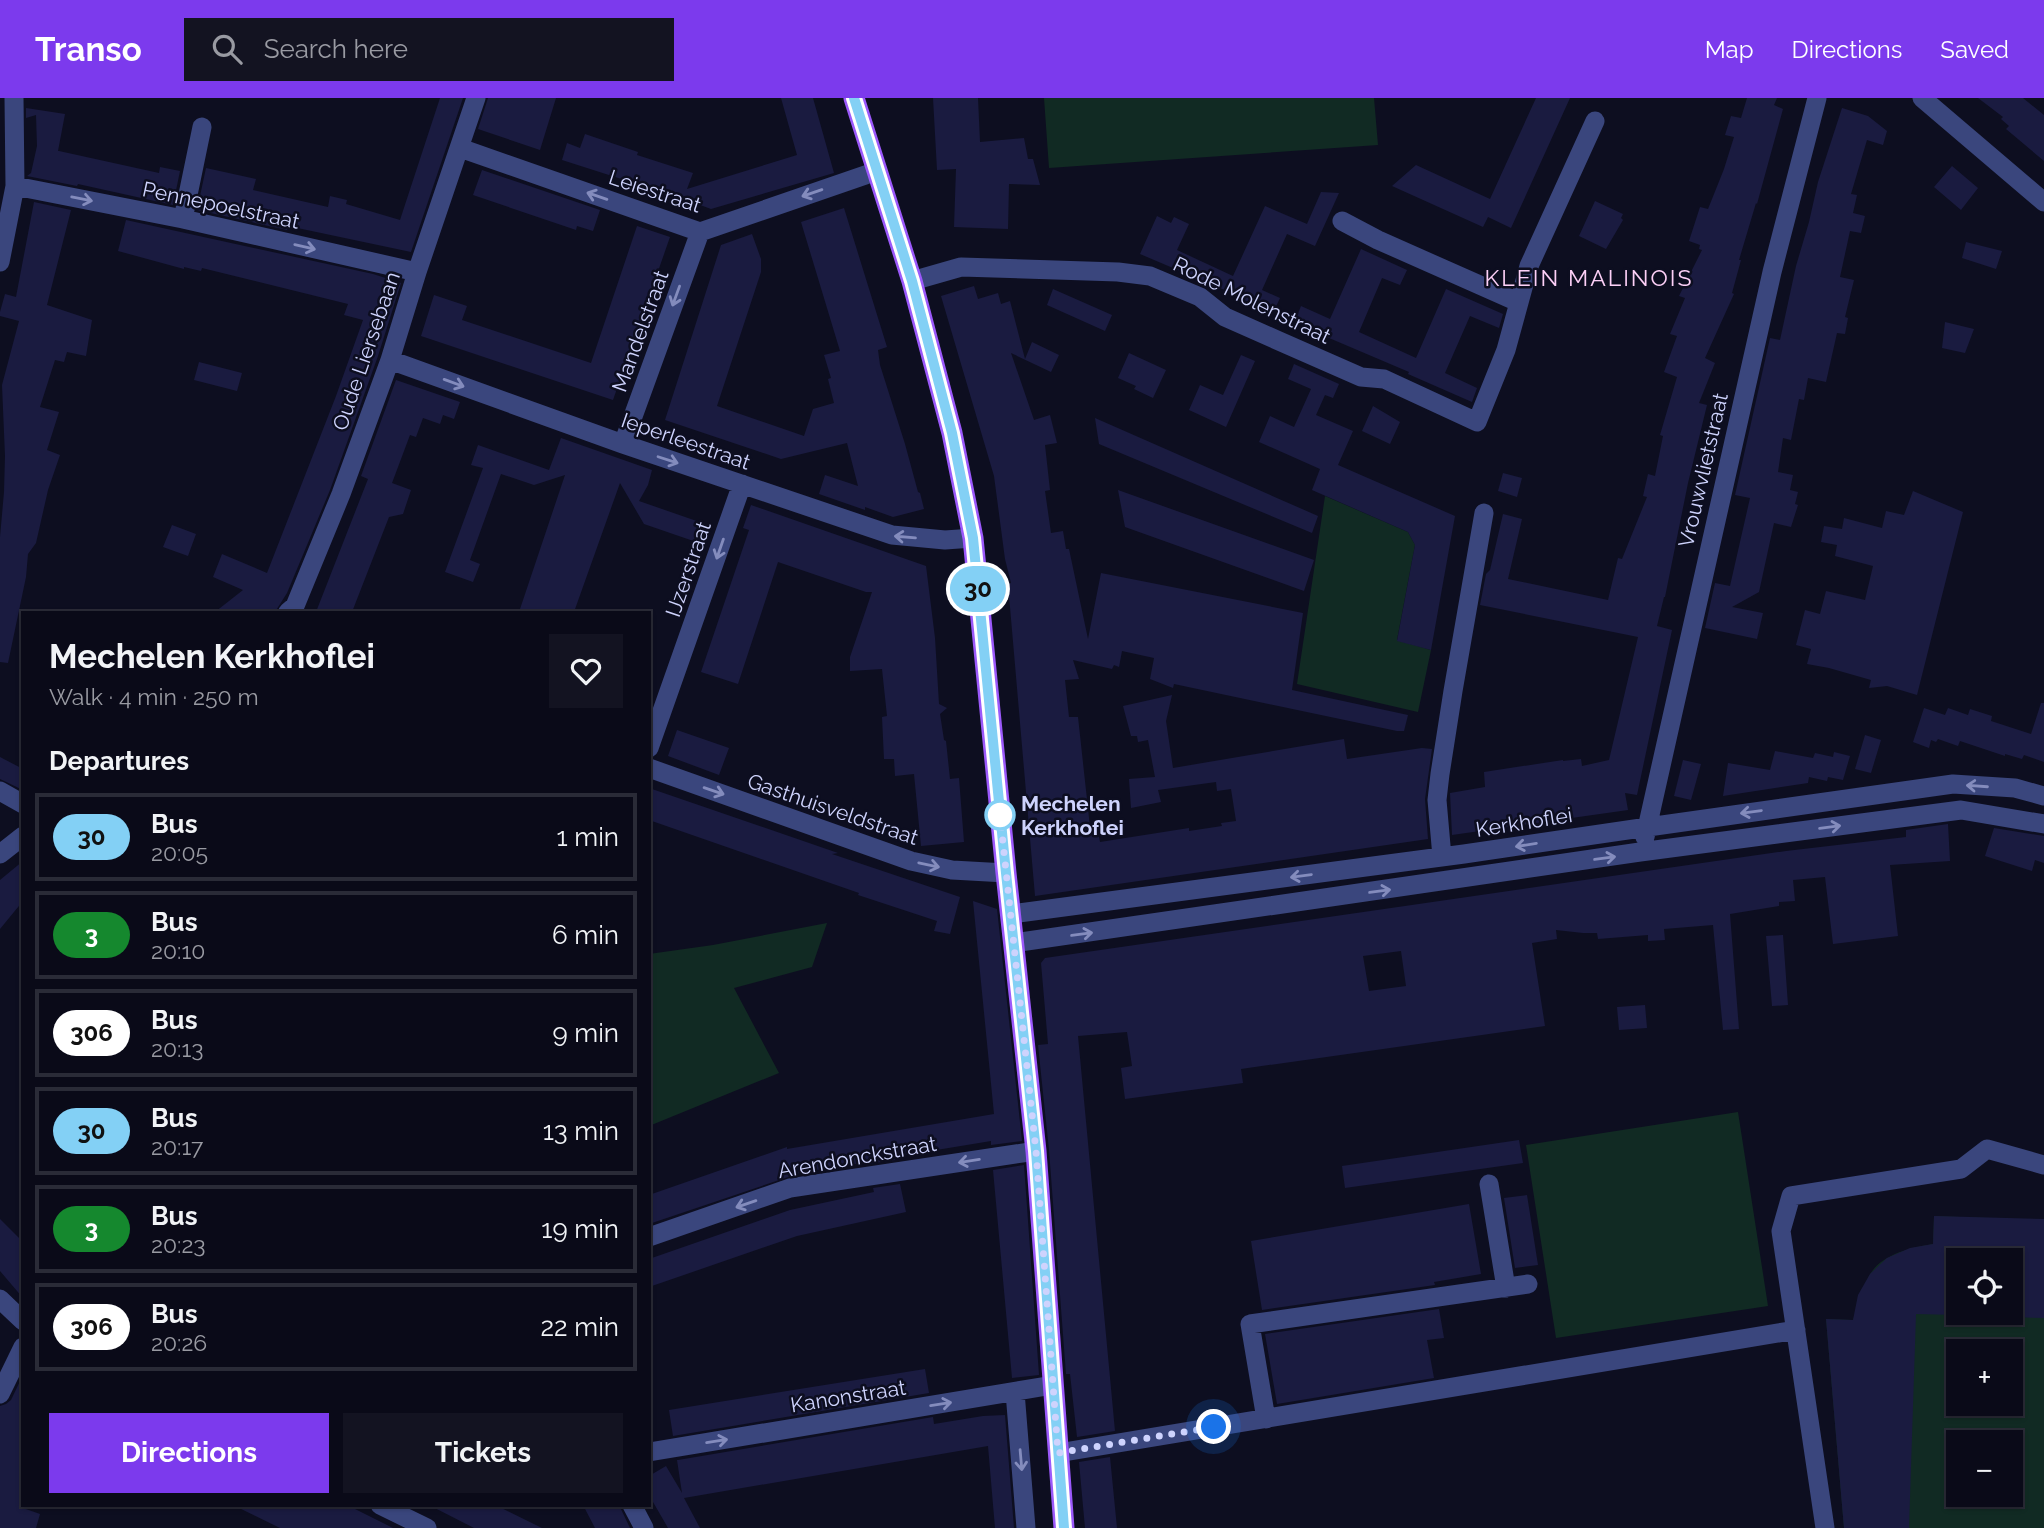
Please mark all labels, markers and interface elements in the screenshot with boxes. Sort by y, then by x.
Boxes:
search box [184,18,674,81]
text: Transo [35,30,142,69]
icon: search [208,30,246,68]
text: Search here [264,34,408,64]
text: Map [1705,35,1754,64]
text: Directions [1792,35,1902,64]
text: Saved [1940,35,2009,64]
street label: Leiestraat [606,164,704,218]
street label: Pennepoelstraat [140,176,302,234]
one-way arrow [802,188,824,200]
one-way arrow [587,189,609,201]
one-way arrow [70,193,93,207]
one-way arrow [293,240,316,254]
street label: Rode Molenstraat [1169,251,1335,349]
district label: KLEIN MALINOIS [1484,264,1694,291]
street label: Mandelstraat [606,267,674,395]
street label: Oude Liersebaan [327,268,405,434]
one-way arrow [669,285,682,307]
one-way arrow [442,378,464,390]
street label: Vrouwvlietstraat [1673,390,1733,550]
street label: Ieperleestraat [618,407,754,475]
one-way arrow [657,454,679,467]
street label: IJzerstraat [660,518,716,620]
one-way arrow [894,530,917,543]
one-way arrow [712,537,725,559]
line badge: 30 [946,566,1010,612]
text: 30 [964,574,992,603]
button: heart [549,634,623,708]
text: Mechelen Kerkhoflei [49,637,375,676]
text: Walk · 4 min · 250 m [49,683,259,710]
text: Departures [49,746,189,776]
street label: Gasthuisveldstraat [744,768,922,850]
one-way arrow [1966,779,1989,792]
one-way arrow [702,786,724,798]
place label: Mechelen Kerkhoflei [1021,791,1124,840]
marker: Mechelen Kerkhoflei [985,800,1015,830]
street label: Kerkhoflei [1474,802,1574,842]
one-way arrow [1740,806,1763,819]
text: Bus [151,809,198,839]
one-way arrow [1818,821,1841,834]
text: 30 [77,822,106,851]
text: 1 min [557,822,619,852]
text: 20:05 [151,839,208,866]
one-way arrow [1515,839,1538,852]
one-way arrow [1593,851,1616,864]
one-way arrow [917,859,940,873]
one-way arrow [1290,869,1313,882]
one-way arrow [1368,884,1391,897]
text: Bus [151,907,198,937]
text: 3 [85,920,98,949]
text: 6 min [552,920,619,950]
one-way arrow [1070,927,1093,940]
text: 20:10 [151,937,205,964]
text: Bus [151,1005,198,1035]
text: 306 [70,1018,113,1047]
text: 9 min [552,1018,619,1048]
text: 20:13 [151,1035,204,1062]
text: Bus [151,1103,198,1133]
text: 30 [77,1116,106,1145]
text: 13 min [543,1116,619,1146]
street label: Arendonckstraat [776,1131,938,1183]
text: 20:17 [151,1133,203,1160]
one-way arrow [958,1155,981,1168]
one-way arrow [735,1199,757,1211]
text: Bus [151,1201,198,1231]
text: 3 [85,1214,98,1243]
text: 19 min [541,1214,619,1244]
text: 20:23 [151,1231,206,1258]
map controls [1946,1248,2023,1507]
button: locate [1946,1248,2023,1325]
text: Bus [151,1299,198,1329]
text: 306 [70,1312,113,1341]
text: 22 min [541,1312,619,1342]
text: 20:26 [151,1329,207,1356]
button: + [1946,1339,2023,1416]
street label: Kanonstraat [789,1375,907,1417]
one-way arrow [929,1397,952,1410]
your location [1196,1409,1231,1444]
button: Directions [49,1413,329,1493]
button: Tickets [343,1413,623,1493]
button: − [1946,1430,2023,1507]
one-way arrow [705,1434,728,1447]
one-way arrow [1015,1448,1028,1471]

